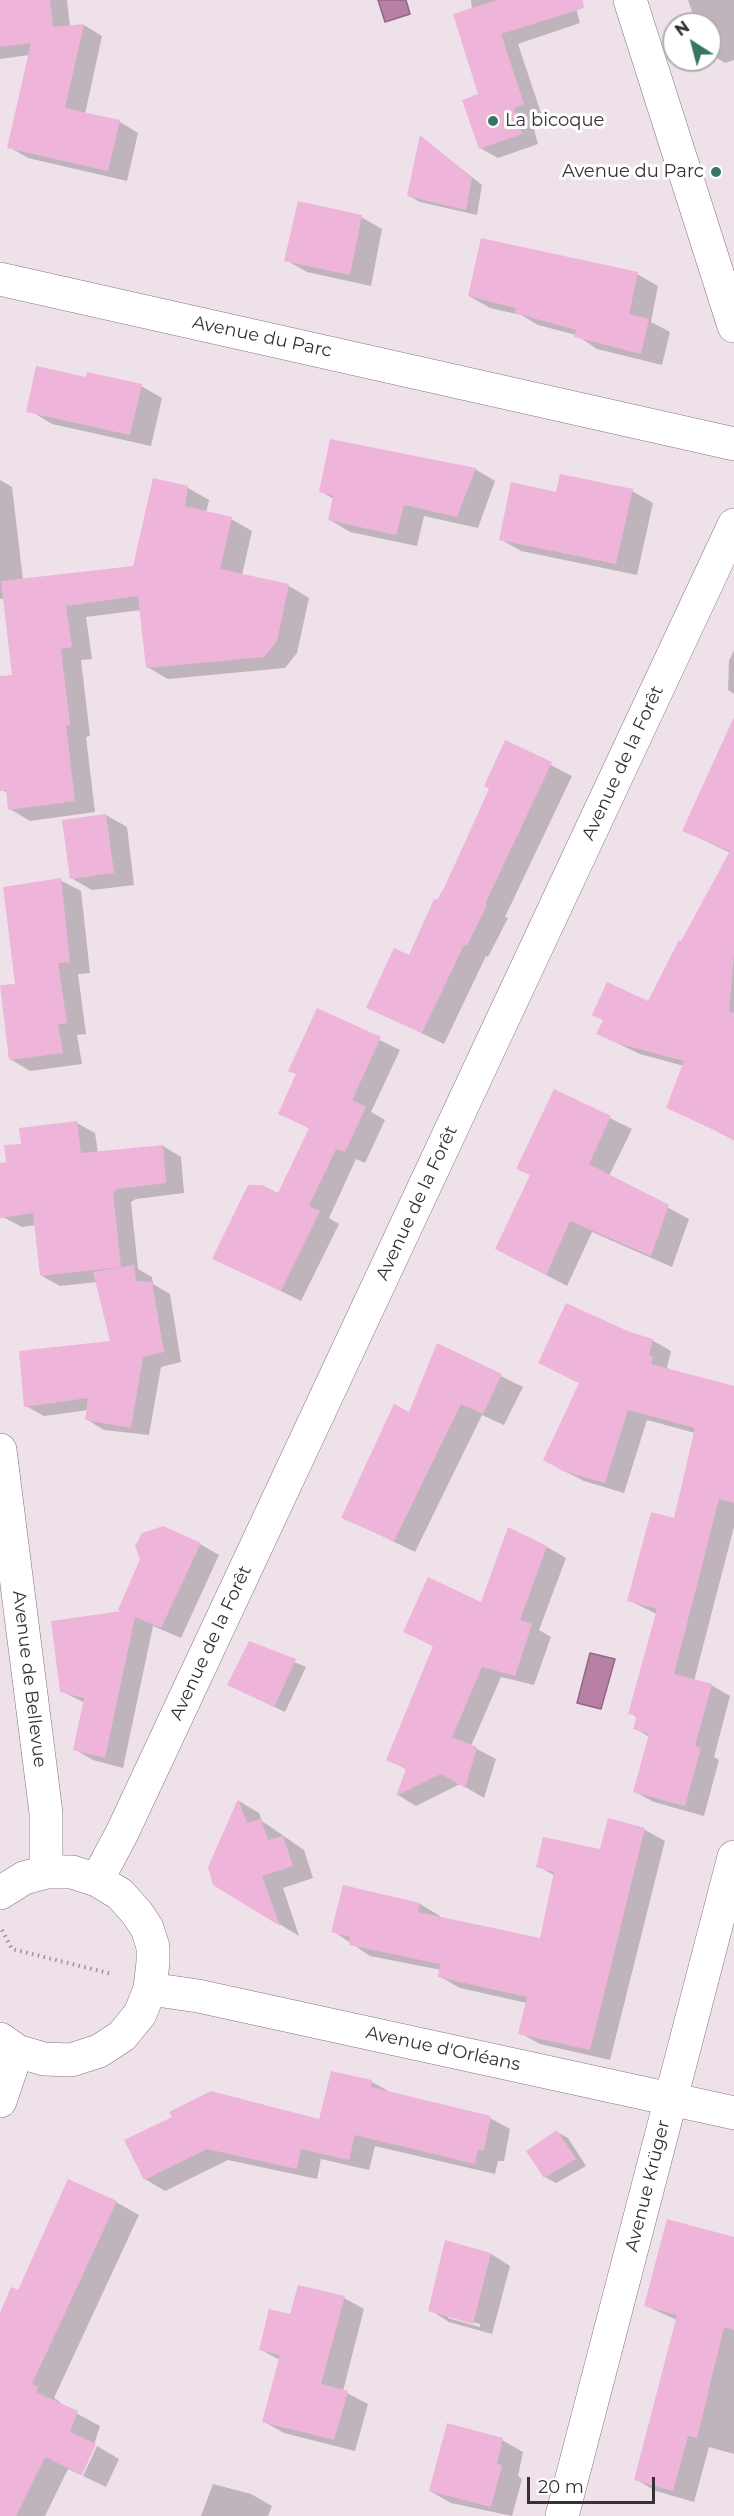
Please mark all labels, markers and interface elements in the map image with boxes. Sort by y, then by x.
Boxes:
north arrow [662,12,722,72]
text: N [671,17,693,40]
place label: La bicoque [505,110,604,132]
marker: La bicoque [486,114,500,128]
place label: Avenue du Parc [562,161,704,183]
marker: Avenue du Parc [709,165,723,179]
street label: Avenue du Parc [190,312,334,362]
street label: Avenue de la Forêt [578,682,668,844]
street label: Avenue de la Forêt [372,1122,462,1284]
street label: Avenue de la Forêt [166,1562,256,1724]
street label: Avenue de Bellevue [7,1589,51,1769]
street label: Avenue d'Orléans [364,2022,522,2076]
street label: Avenue Krüger [621,2118,675,2254]
scale bar [530,2465,658,2503]
text: 20 m [538,2476,584,2498]

